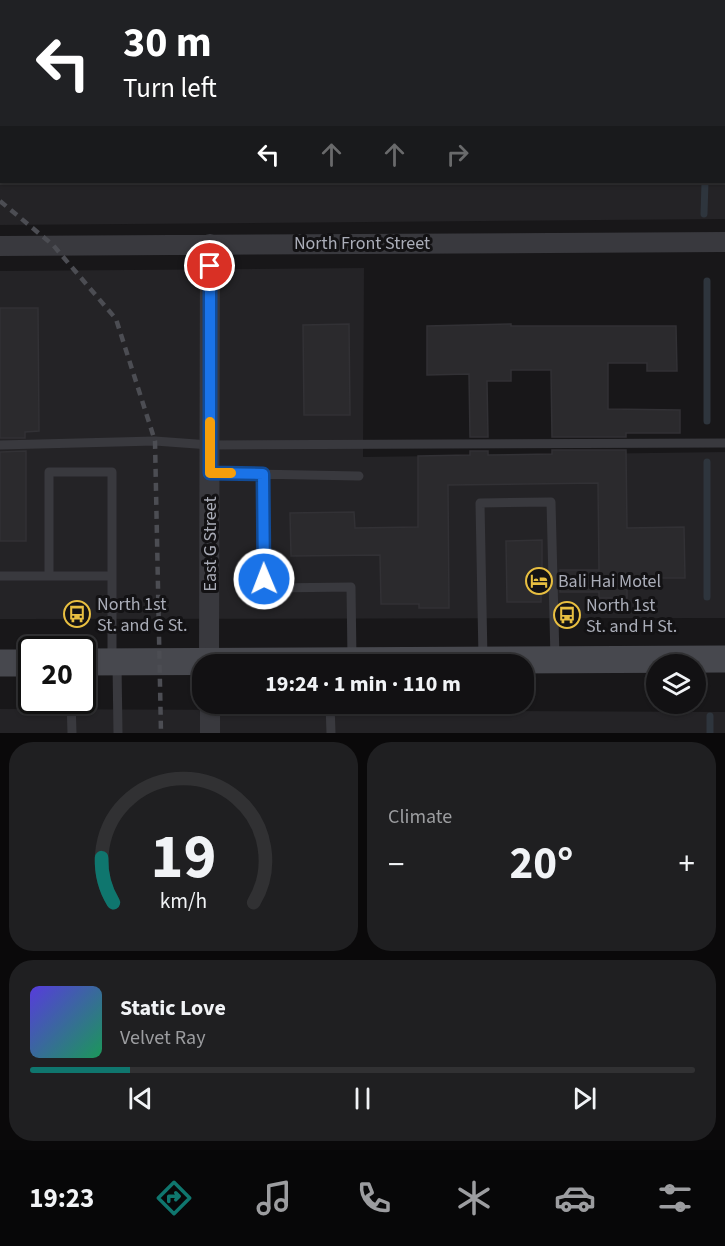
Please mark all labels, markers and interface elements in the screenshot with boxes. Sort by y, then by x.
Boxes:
text: 30 m [123,13,212,73]
icon: left [24,24,102,102]
text: Turn left [123,69,217,108]
icon: left [252,138,285,171]
icon: ahead [315,138,348,171]
icon: ahead [378,138,411,171]
icon: right [441,138,474,171]
street label: North Front Street [294,231,430,256]
pin [184,240,235,291]
icon: arrive [193,249,226,282]
street label: East G Street [198,496,223,592]
position arrow [232,547,296,611]
hotel icon: Bali Hai Motel [524,566,554,596]
place label: Bali Hai Motel [558,569,661,594]
place label: North 1st St. and G St. [97,592,188,638]
place label: North 1st St. and H St. [586,593,677,639]
bus stop icon: North 1st St. and G St. [62,599,92,629]
bus stop icon: North 1st St. and H St. [552,600,582,630]
speed limit sign: 20 [18,636,96,714]
map controls [646,654,706,714]
button: layers [646,654,706,714]
text: 19:24 · 1 min · 110 m [265,668,461,700]
text: Climate [388,803,452,831]
text: 19 [151,813,216,902]
text: 20° [510,832,573,896]
text: − [388,841,404,888]
text: + [679,841,695,888]
text: km/h [160,887,207,918]
text: Static Love [120,992,226,1024]
text: Velvet Ray [120,1024,206,1052]
icon: previous [124,1082,157,1115]
icon: pause [346,1082,379,1115]
icon: next [568,1082,601,1115]
icon: directions [153,1177,195,1219]
icon: music [253,1177,295,1219]
icon: phone [353,1177,395,1219]
icon: climate [453,1177,495,1219]
icon: car [554,1177,596,1219]
icon: filters [654,1177,696,1219]
text: 19:23 [29,1179,94,1218]

